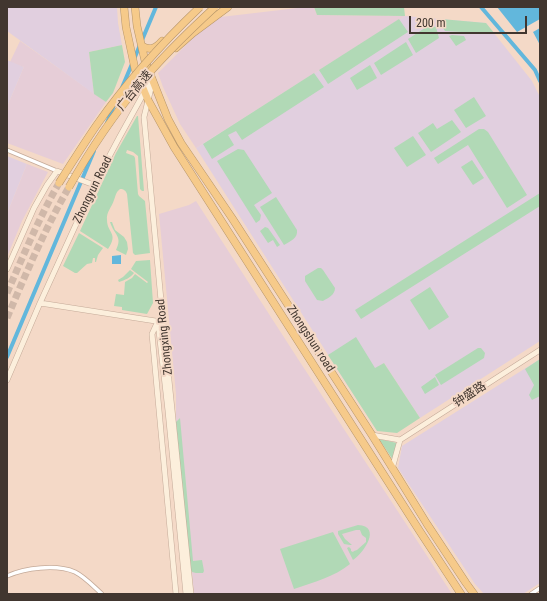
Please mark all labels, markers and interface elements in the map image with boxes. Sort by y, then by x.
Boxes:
scale bar [411,8,529,34]
text: 200 m [416,16,446,30]
street label: 广台高速 [114,68,156,114]
street label: Zhongyun Road [70,154,116,226]
street label: Zhongxing Road [154,298,176,376]
street label: Zhongshun road [283,303,337,375]
street label: 钟盛路 [451,379,489,411]

